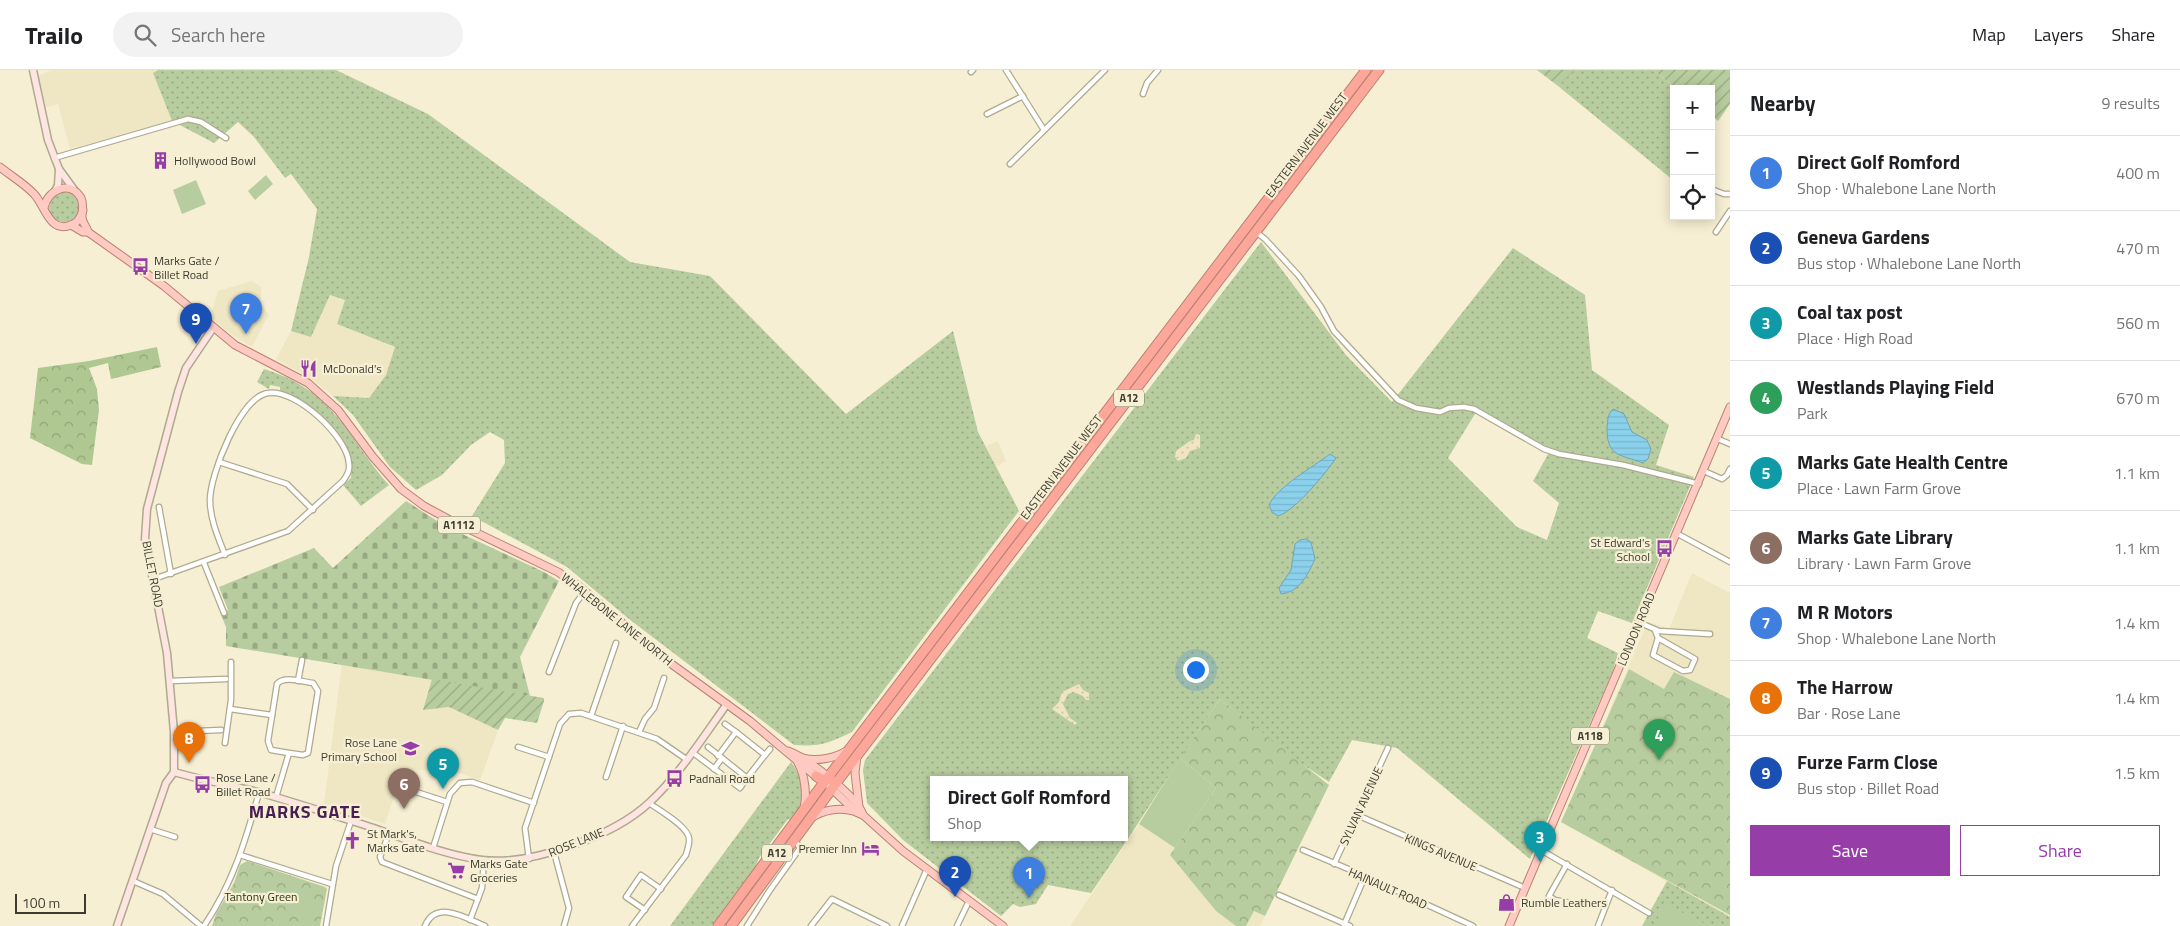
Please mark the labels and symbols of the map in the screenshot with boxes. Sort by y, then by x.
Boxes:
street label: EASTERN AVENUE WEST [1260,88,1352,201]
building icon: Hollywood Bowl [150,150,170,170]
place label: Hollywood Bowl [174,151,256,170]
place label: Marks Gate / Billet Road [154,251,220,284]
bus stop icon: Marks Gate / Billet Road [130,257,150,277]
pin: 7 [230,293,262,334]
pin: 9 [180,303,212,344]
restaurant icon: McDonald's [299,358,319,378]
place label: McDonald's [323,359,382,378]
road number: A12 [1114,389,1144,406]
street label: EASTERN AVENUE WEST [1015,410,1107,523]
road number: A1112 [438,516,480,534]
place label: St Edward's School [1590,533,1650,566]
street label: BILLET ROAD [137,539,169,609]
bus stop icon: St Edward's School [1654,539,1674,559]
street label: WHALEBONE LANE NORTH [557,568,677,670]
street label: LONDON ROAD [1612,589,1660,669]
your location [1183,657,1209,683]
pin: 4 [1643,719,1675,760]
pin: 8 [173,722,205,763]
road number: A118 [1571,728,1609,744]
place label: Rose Lane Primary School [321,733,397,766]
school or university icon: Rose Lane Primary School [401,739,421,759]
pin: 5 [427,748,459,789]
street label: SYLVAN AVENUE [1334,763,1388,849]
place label: Rose Lane / Billet Road [216,768,276,801]
pin: 6 [388,768,420,809]
bus stop icon: Padnall Road [665,768,685,788]
place label: Padnall Road [689,769,755,788]
bus stop icon: Rose Lane / Billet Road [192,774,212,794]
district label: MARKS GATE [249,798,361,825]
pin: 3 [1524,821,1556,862]
street label: ROSE LANE [545,822,607,862]
place label: St Mark's, Marks Gate [367,824,425,857]
street label: KINGS AVENUE [1402,828,1481,876]
church icon: St Mark's, Marks Gate [343,830,363,850]
hotel icon: Premier Inn [861,838,881,858]
place label: Premier Inn [798,839,857,858]
road number: A12 [762,844,792,861]
place label: Marks Gate Groceries [470,854,528,887]
pin: 2 [939,856,971,897]
pin: 1 [1013,857,1045,898]
supermarket icon: Marks Gate Groceries [446,860,466,880]
street label: HAINAULT ROAD [1345,862,1431,914]
park label: Tantony Green [224,887,298,906]
scale bar [15,891,86,914]
shop icon: Rumble Leathers [1497,892,1517,912]
place label: Rumble Leathers [1521,893,1607,912]

